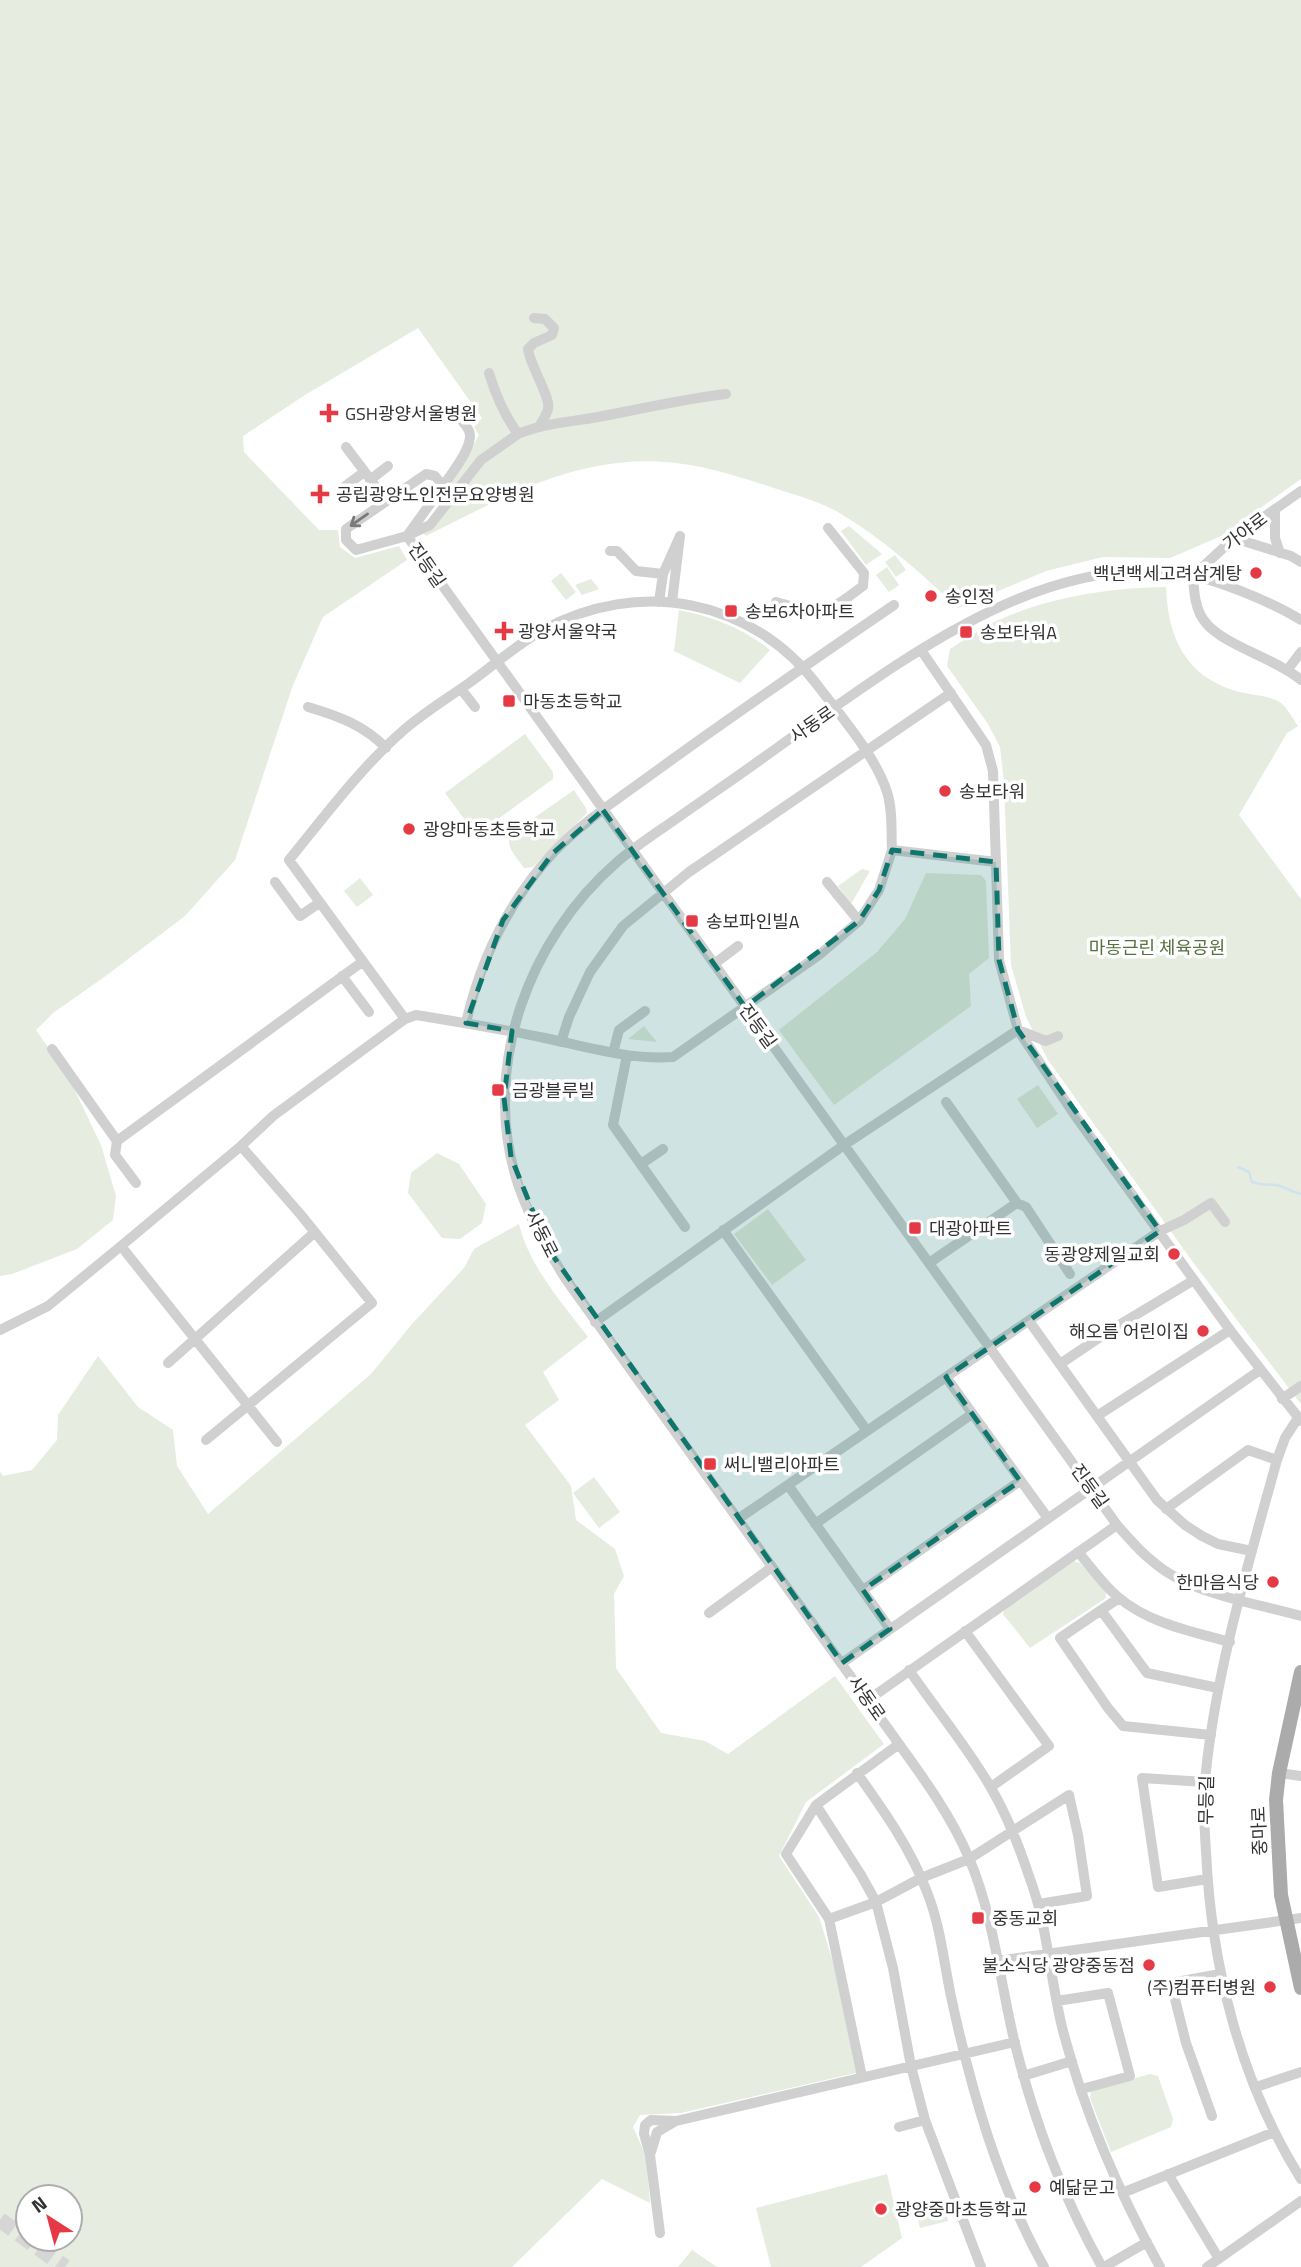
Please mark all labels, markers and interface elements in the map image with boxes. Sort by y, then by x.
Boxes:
place label: GSH광양서울병원 [345,400,477,427]
marker: GSH광양서울병원 [319,403,339,423]
place label: 공립광양노인전문요양병원 [336,481,535,508]
marker: 공립광양노인전문요양병원 [310,484,330,504]
street label: 가야로 [1217,505,1273,557]
one-way arrow [350,513,369,527]
street label: 진등길 [402,537,452,593]
place label: 백년백세고려삼계탕 [1093,560,1242,587]
marker: 백년백세고려삼계탕 [1248,565,1264,581]
place label: 송인정 [945,583,995,610]
marker: 송인정 [923,588,939,604]
place label: 송보6차아파트 [745,598,854,625]
marker: 송보6차아파트 [723,603,739,619]
place label: 광양서울약국 [518,618,617,645]
place label: 송보타워A [980,619,1057,646]
marker: 광양서울약국 [496,623,512,639]
marker: 송보타워A [958,624,974,640]
place label: 마동초등학교 [523,688,622,715]
marker: 마동초등학교 [501,693,517,709]
street label: 사동로 [784,699,840,749]
place label: 송보타워 [959,778,1025,805]
marker: 송보타워 [937,783,953,799]
place label: 광양마동초등학교 [423,816,555,843]
marker: 광양마동초등학교 [401,821,417,837]
place label: 송보파인빌A [706,908,800,935]
marker: 송보파인빌A [684,913,700,929]
park label: 마동근린 체육공원 [1089,934,1225,961]
street label: 진등길 [732,998,784,1054]
place label: 금광블루빌 [512,1077,595,1104]
marker: 금광블루빌 [490,1082,506,1098]
street label: 사동로 [519,1206,565,1262]
place label: 대광아파트 [929,1215,1012,1242]
marker: 대광아파트 [907,1220,923,1236]
place label: 동광양제일교회 [1044,1241,1160,1268]
marker: 동광양제일교회 [1166,1246,1182,1262]
place label: 해오름 어린이집 [1069,1318,1189,1345]
marker: 해오름 어린이집 [1195,1323,1211,1339]
place label: 써니밸리아파트 [724,1451,840,1478]
marker: 써니밸리아파트 [702,1456,718,1472]
street label: 진등길 [1064,1458,1116,1514]
place label: 한마음식당 [1176,1569,1259,1596]
marker: 한마음식당 [1265,1574,1281,1590]
street label: 사동로 [842,1670,892,1726]
street label: 무등길 [1192,1775,1220,1825]
street label: 중마로 [1245,1806,1273,1856]
place label: 중동교회 [992,1905,1058,1932]
marker: 중동교회 [970,1910,986,1926]
place label: 불소식당 광양중동점 [982,1952,1135,1979]
marker: 불소식당 광양중동점 [1141,1957,1157,1973]
place label: (주)컴퓨터병원 [1147,1974,1256,2001]
marker: (주)컴퓨터병원 [1262,1979,1278,1995]
place label: 예닮문고 [1049,2174,1115,2201]
marker: 예닮문고 [1027,2179,1043,2195]
north arrow [14,2183,84,2253]
text: N [25,2188,53,2219]
place label: 광양중마초등학교 [895,2196,1027,2223]
marker: 광양중마초등학교 [873,2201,889,2217]

